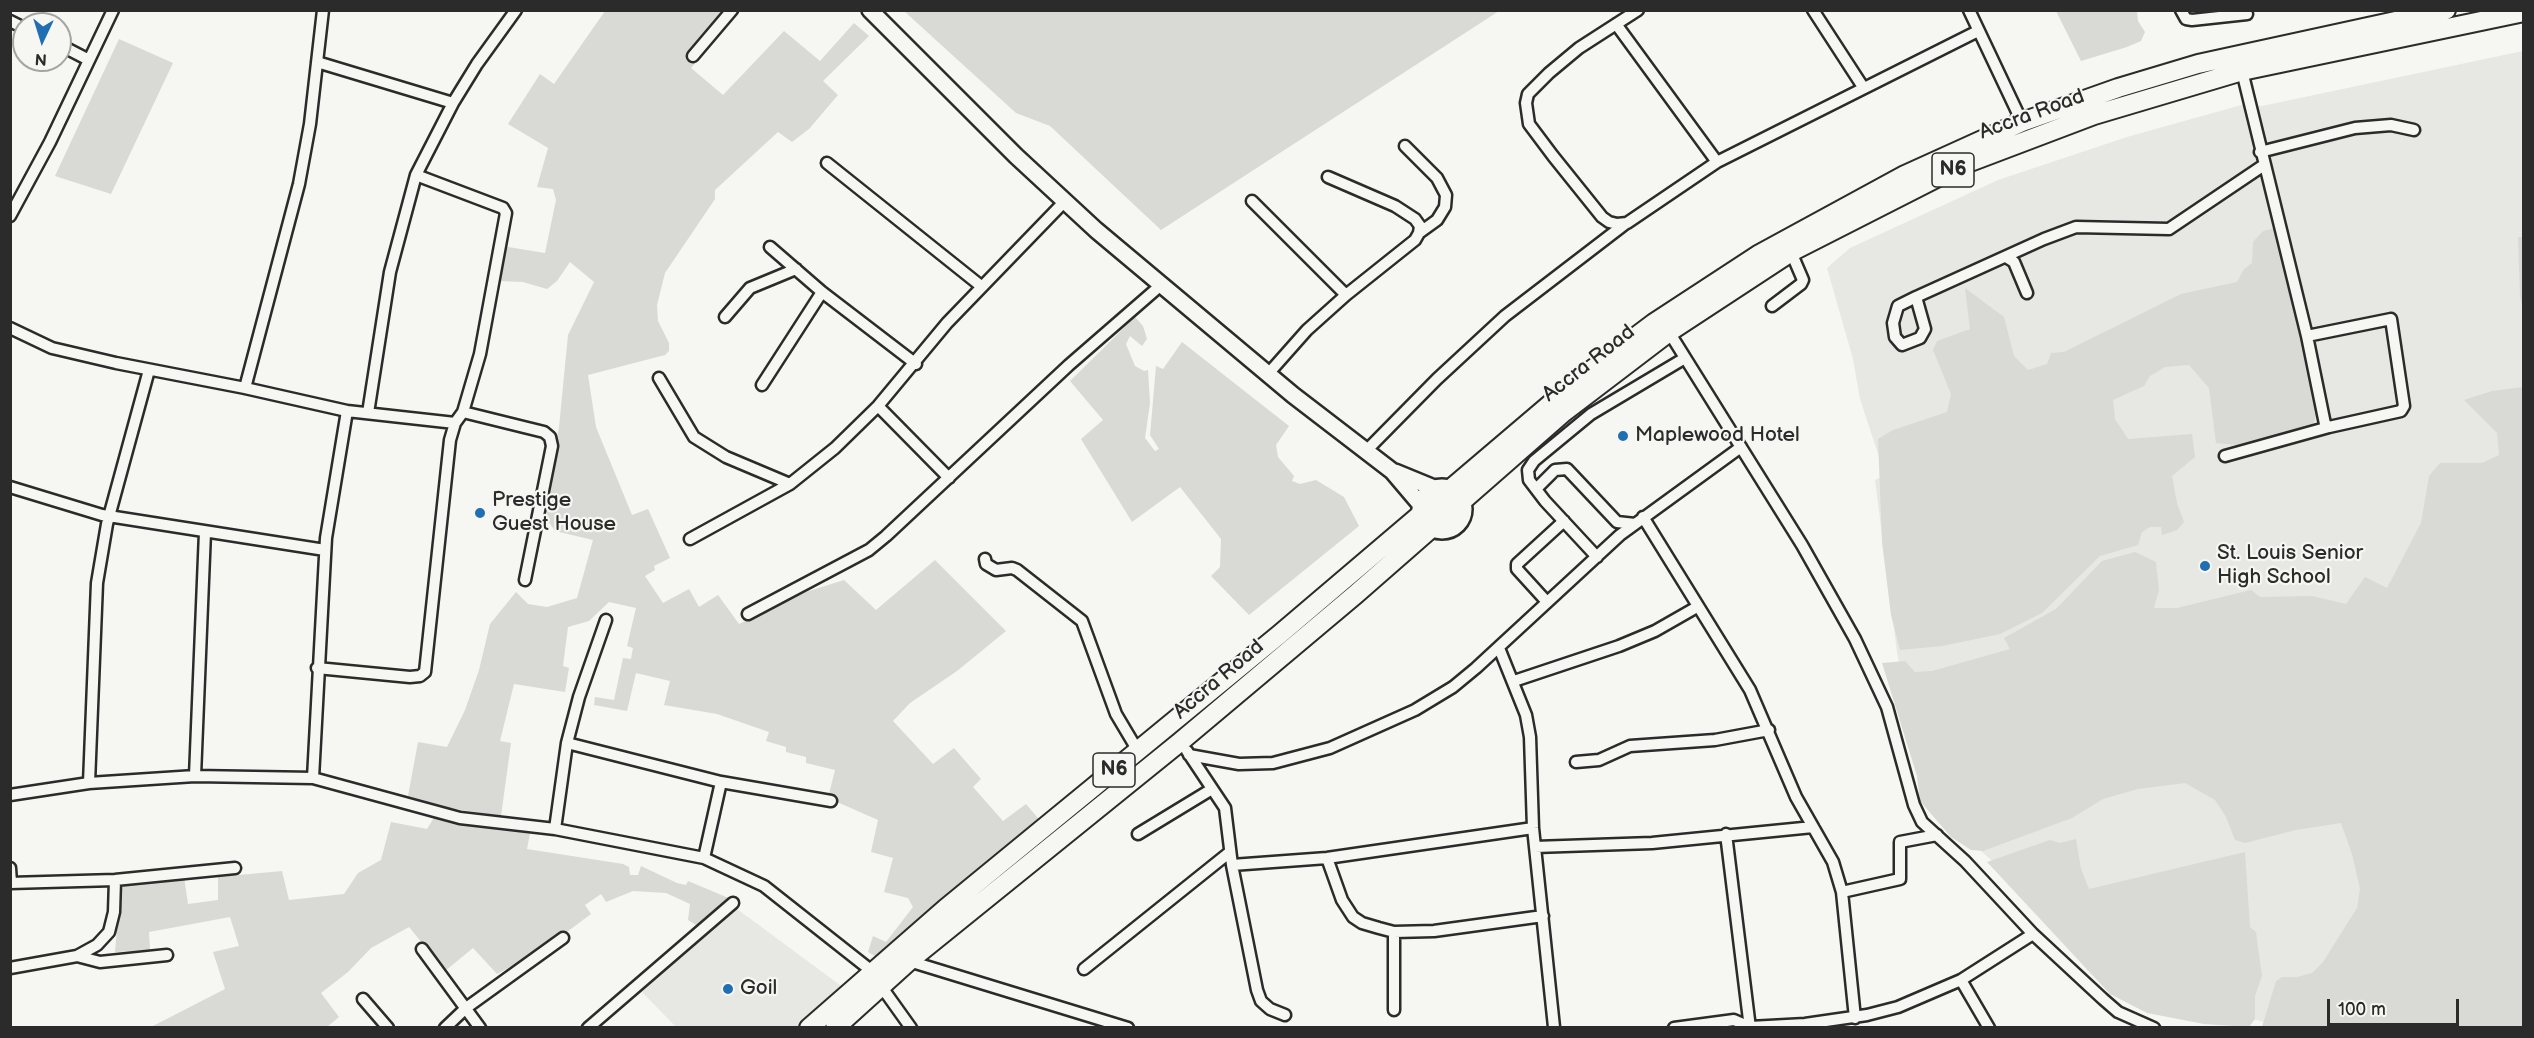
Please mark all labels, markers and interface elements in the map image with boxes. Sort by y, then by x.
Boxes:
north arrow [12,12,72,72]
text: N [34,49,48,68]
street label: Accra Road [1976,84,2088,146]
road number: N6 [1932,153,1974,187]
street label: Accra Road [1538,320,1640,408]
place label: Maplewood Hotel [1635,423,1800,449]
marker: Maplewood Hotel [1616,429,1630,443]
place label: Prestige Guest House [492,488,616,538]
marker: Prestige Guest House [473,506,487,520]
place label: St. Louis Senior High School [2217,541,2363,591]
marker: St. Louis Senior High School [2198,559,2212,573]
street label: Accra Road [1169,635,1269,725]
road number: N6 [1093,753,1135,787]
place label: Goil [740,976,777,1002]
marker: Goil [721,982,735,996]
scale bar [2330,987,2462,1025]
text: 100 m [2338,999,2386,1020]

